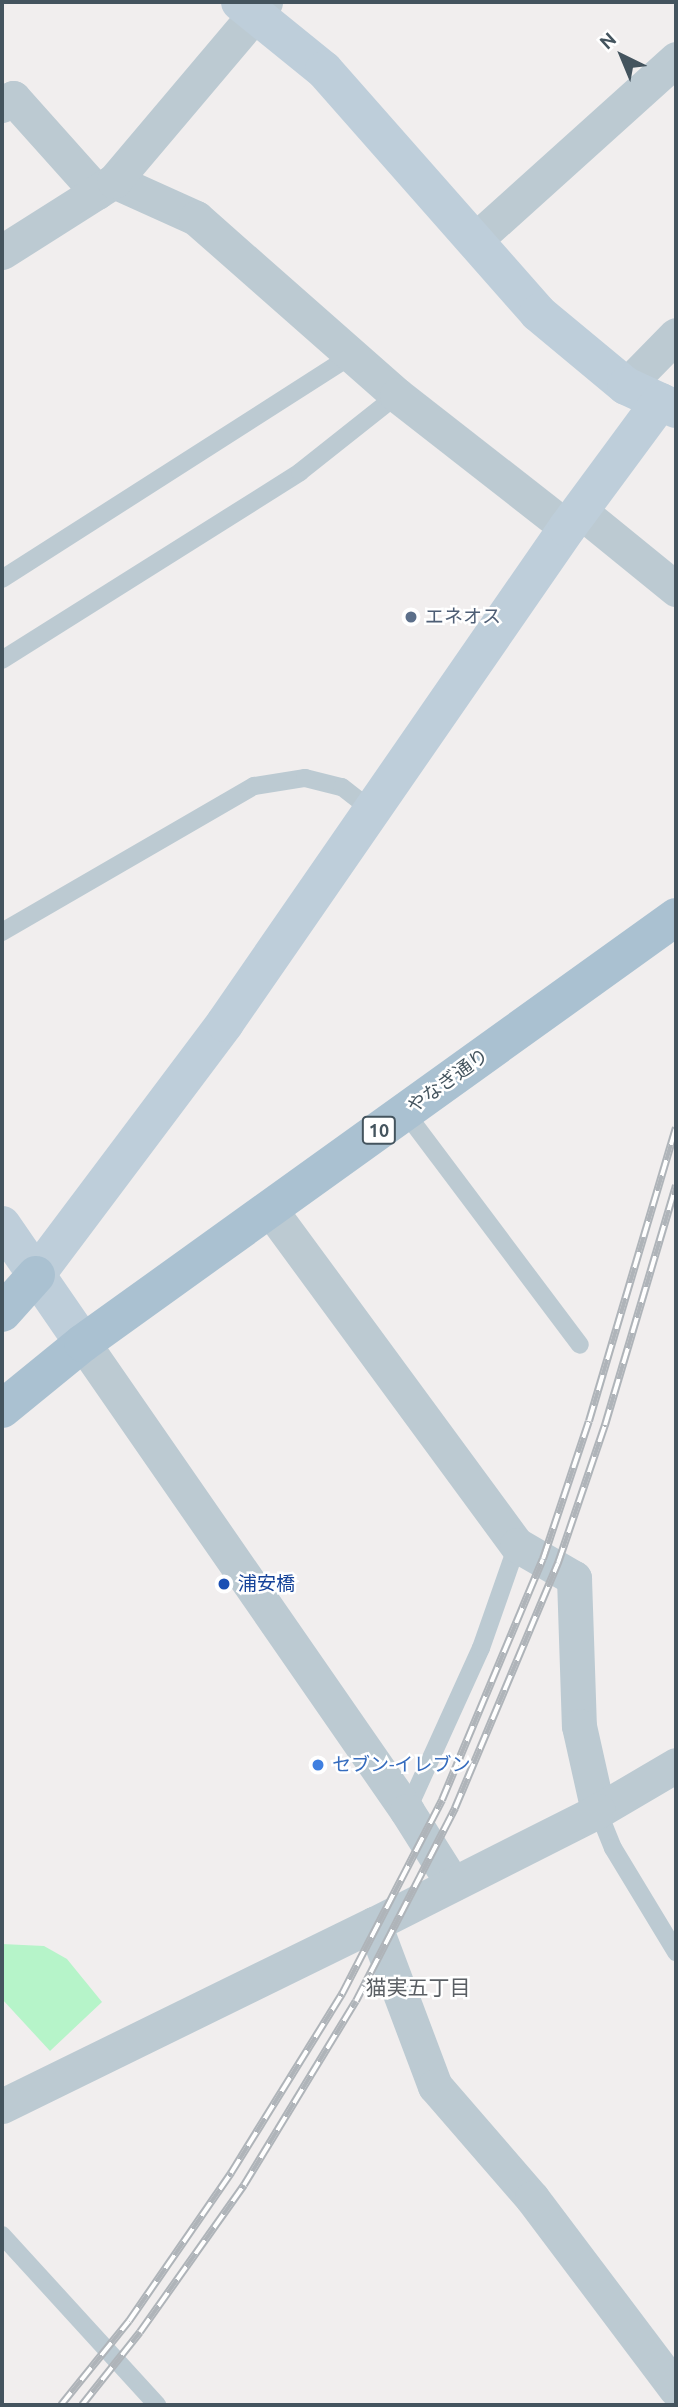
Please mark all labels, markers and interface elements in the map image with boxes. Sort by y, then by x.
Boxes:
north arrow [587,21,657,91]
text: N [595,28,620,54]
place label: エネオス [425,606,501,628]
marker: エネオス [403,609,419,625]
street label: やなぎ通り [403,1044,493,1118]
road number: 10 [362,1115,396,1144]
place label: 浦安橋 [238,1573,295,1595]
marker: 浦安橋 [216,1576,232,1592]
place label: セブン-イレブン [332,1754,470,1776]
marker: セブン-イレブン [310,1757,326,1773]
district label: 猫実五丁目 [366,1974,470,2000]

